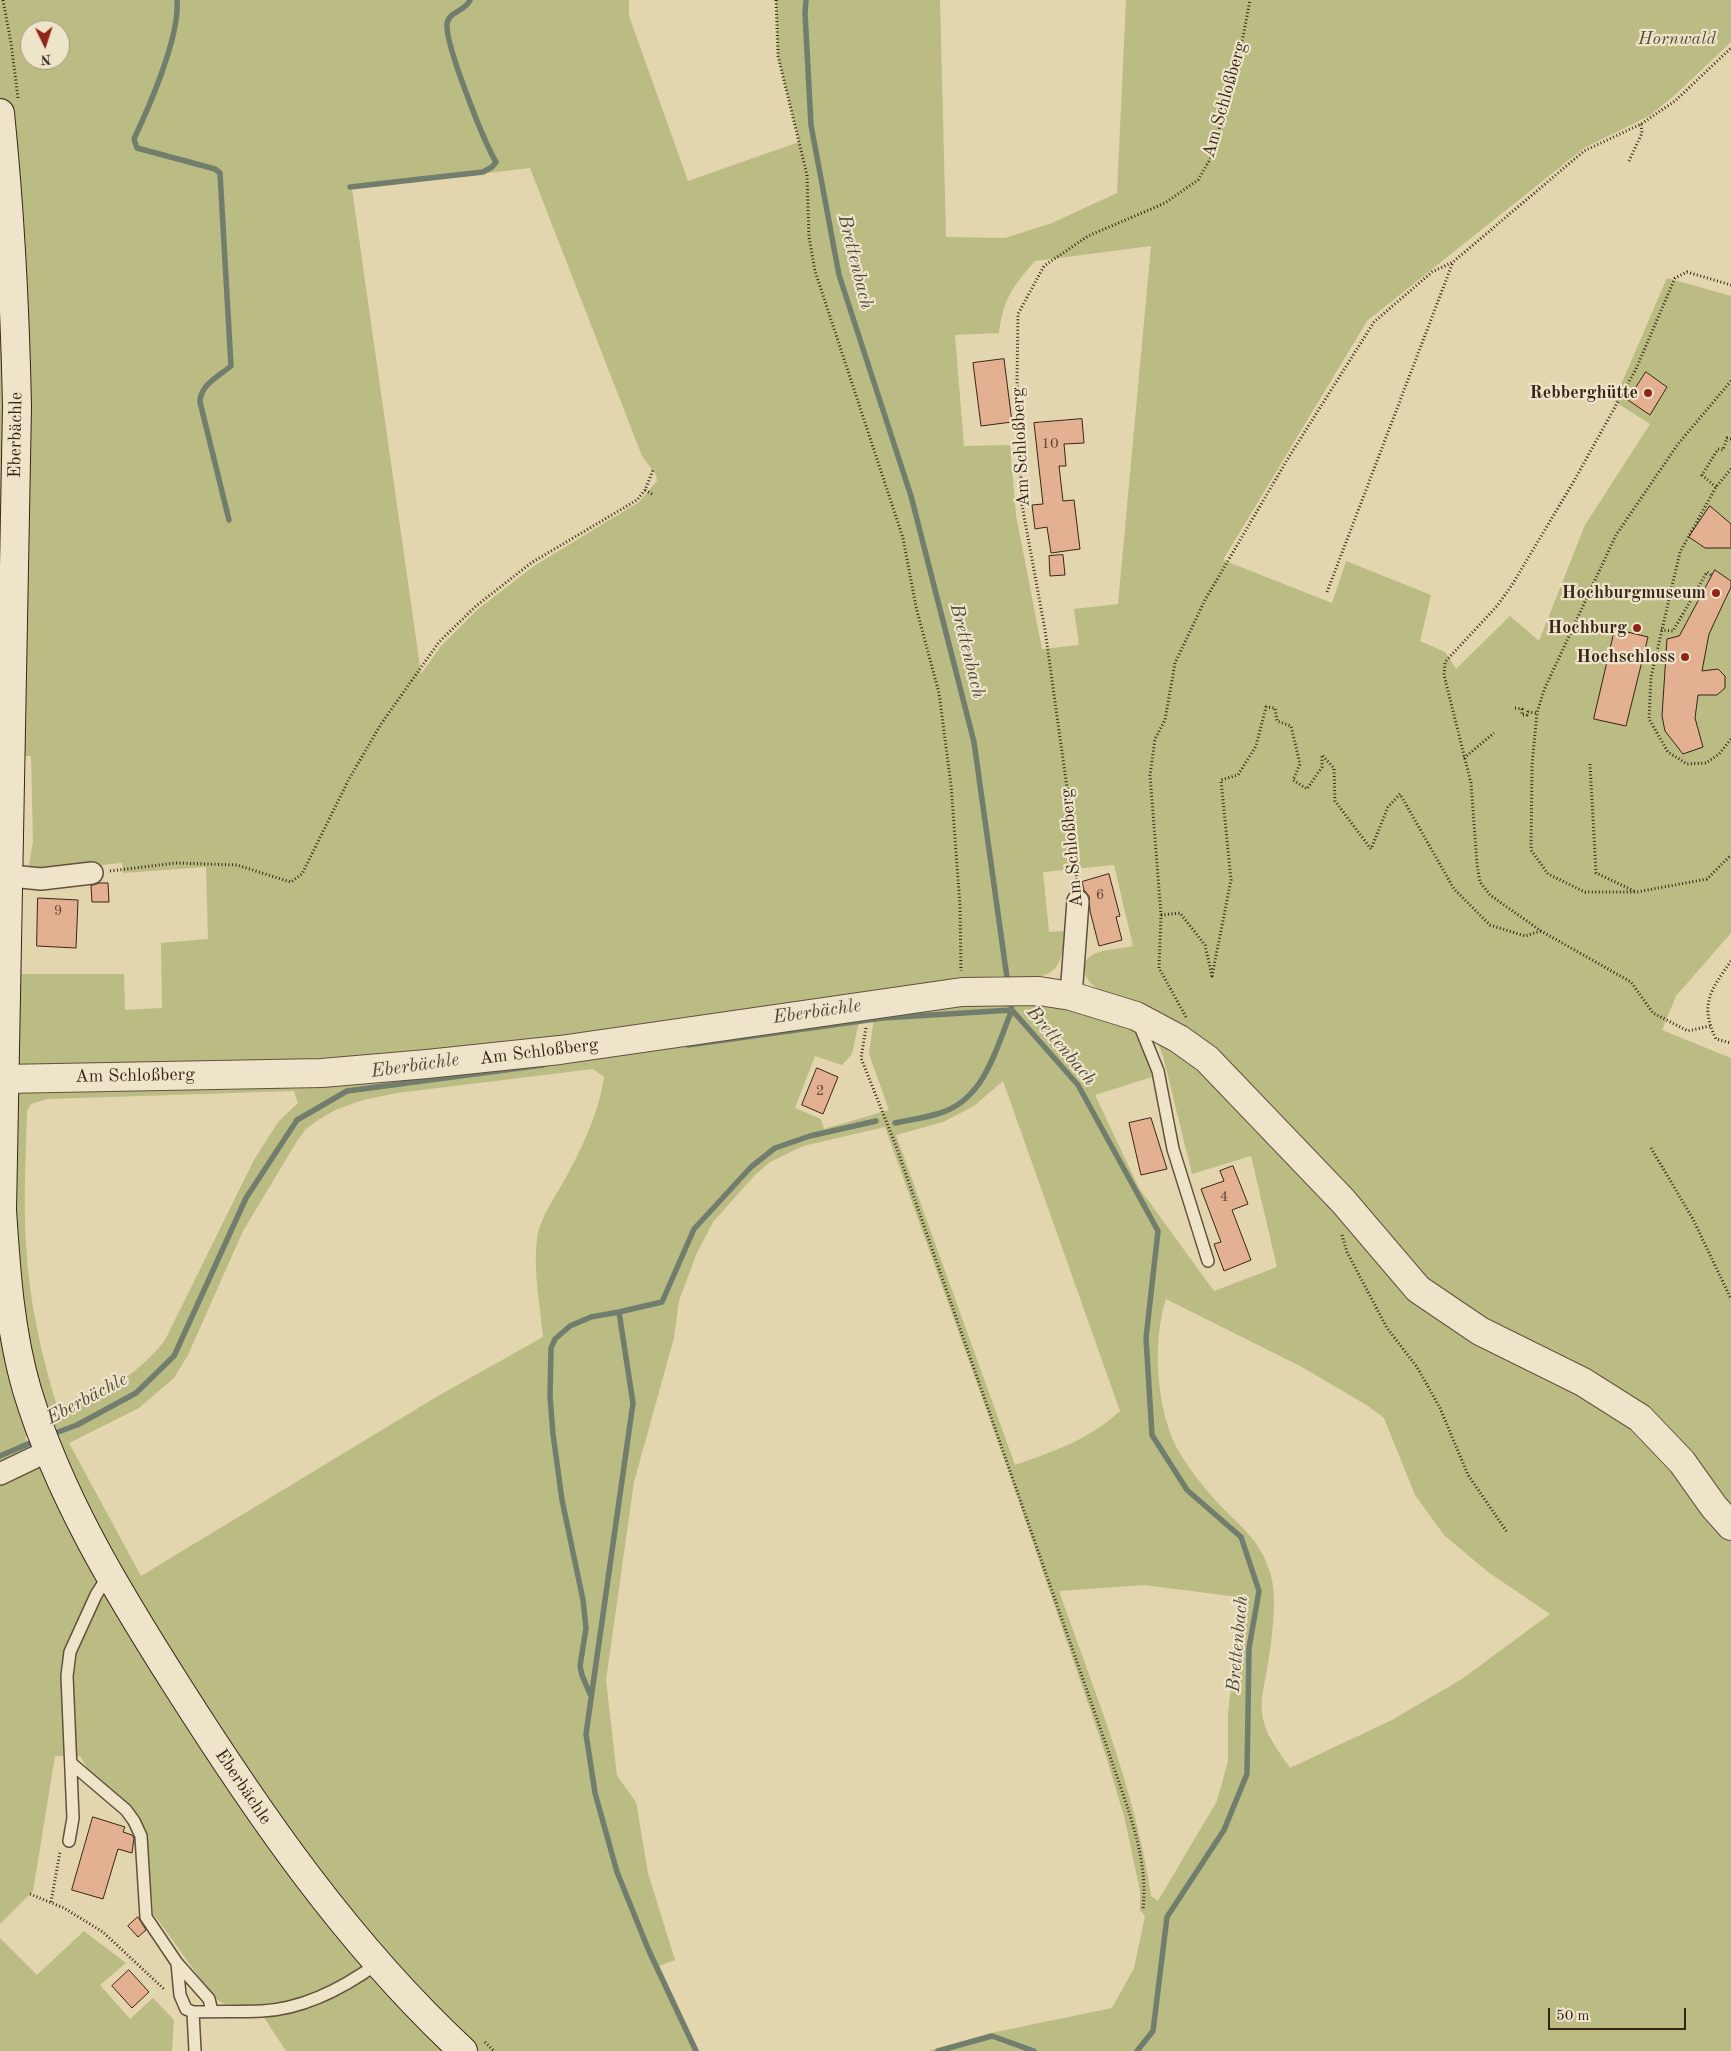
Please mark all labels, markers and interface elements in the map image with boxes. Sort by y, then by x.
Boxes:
north arrow [20,20,70,70]
park label: Hornwald [1638,28,1716,50]
street label: Am Schloßberg [1198,39,1252,161]
text: N [40,52,52,66]
water label: Brettenbach [832,212,878,312]
place label: Rebberghütte [1529,382,1638,404]
street label: Am Schloßberg [1007,387,1035,507]
marker: Rebberghütte [1642,387,1654,399]
street label: Eberbächle [4,392,28,478]
house number: 10 [1041,435,1059,453]
place label: Hochburgmuseum [1562,582,1706,604]
marker: Hochburgmuseum [1710,587,1722,599]
water label: Brettenbach [944,601,990,701]
place label: Hochburg [1547,617,1627,639]
marker: Hochburg [1631,622,1643,634]
place label: Hochschloss [1576,646,1675,668]
marker: Hochschloss [1679,651,1691,663]
street label: Am Schloßberg [1056,787,1088,909]
house number: 6 [1096,886,1104,904]
house number: 9 [54,902,62,920]
water label: Eberbächle [771,995,863,1029]
water label: Brettenbach [1021,1002,1101,1090]
street label: Am Schloßberg [478,1034,600,1070]
water label: Eberbächle [369,1049,461,1083]
street label: Am Schloßberg [75,1064,195,1088]
house number: 2 [816,1082,824,1100]
house number: 4 [1220,1188,1228,1206]
water label: Eberbächle [42,1368,132,1430]
water label: Brettenbach [1222,1595,1254,1693]
street label: Eberbächle [210,1745,276,1829]
scale bar [1551,1998,1688,2030]
text: 50 m [1556,2009,1590,2024]

